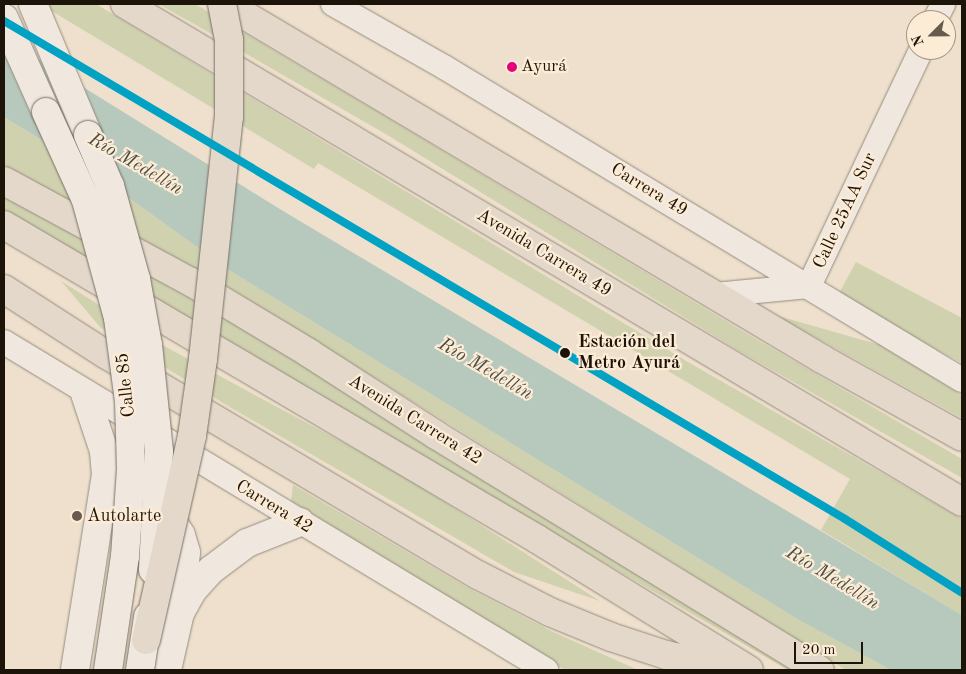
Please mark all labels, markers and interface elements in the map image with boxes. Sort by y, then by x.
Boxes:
north arrow [906,10,956,60]
text: N [910,33,927,48]
place label: Ayurá [521,57,567,77]
marker: Ayurá [507,62,517,72]
water label: Río Medellín [84,129,186,201]
street label: Calle 25AA Sur [809,150,881,272]
street label: Carrera 49 [607,159,691,221]
street label: Avenida Carrera 49 [473,204,615,302]
place label: Estación del Metro Ayurá [578,332,680,374]
water label: Río Medellín [434,334,536,406]
marker: Estación del Metro Ayurá [556,344,574,362]
street label: Calle 85 [112,352,140,418]
street label: Avenida Carrera 42 [344,370,486,470]
street label: Carrera 42 [232,476,316,538]
place label: Autolarte [87,505,161,527]
marker: Autolarte [71,510,83,522]
water label: Río Medellín [781,542,883,616]
scale bar [796,632,865,664]
text: 20 m [802,643,836,658]

